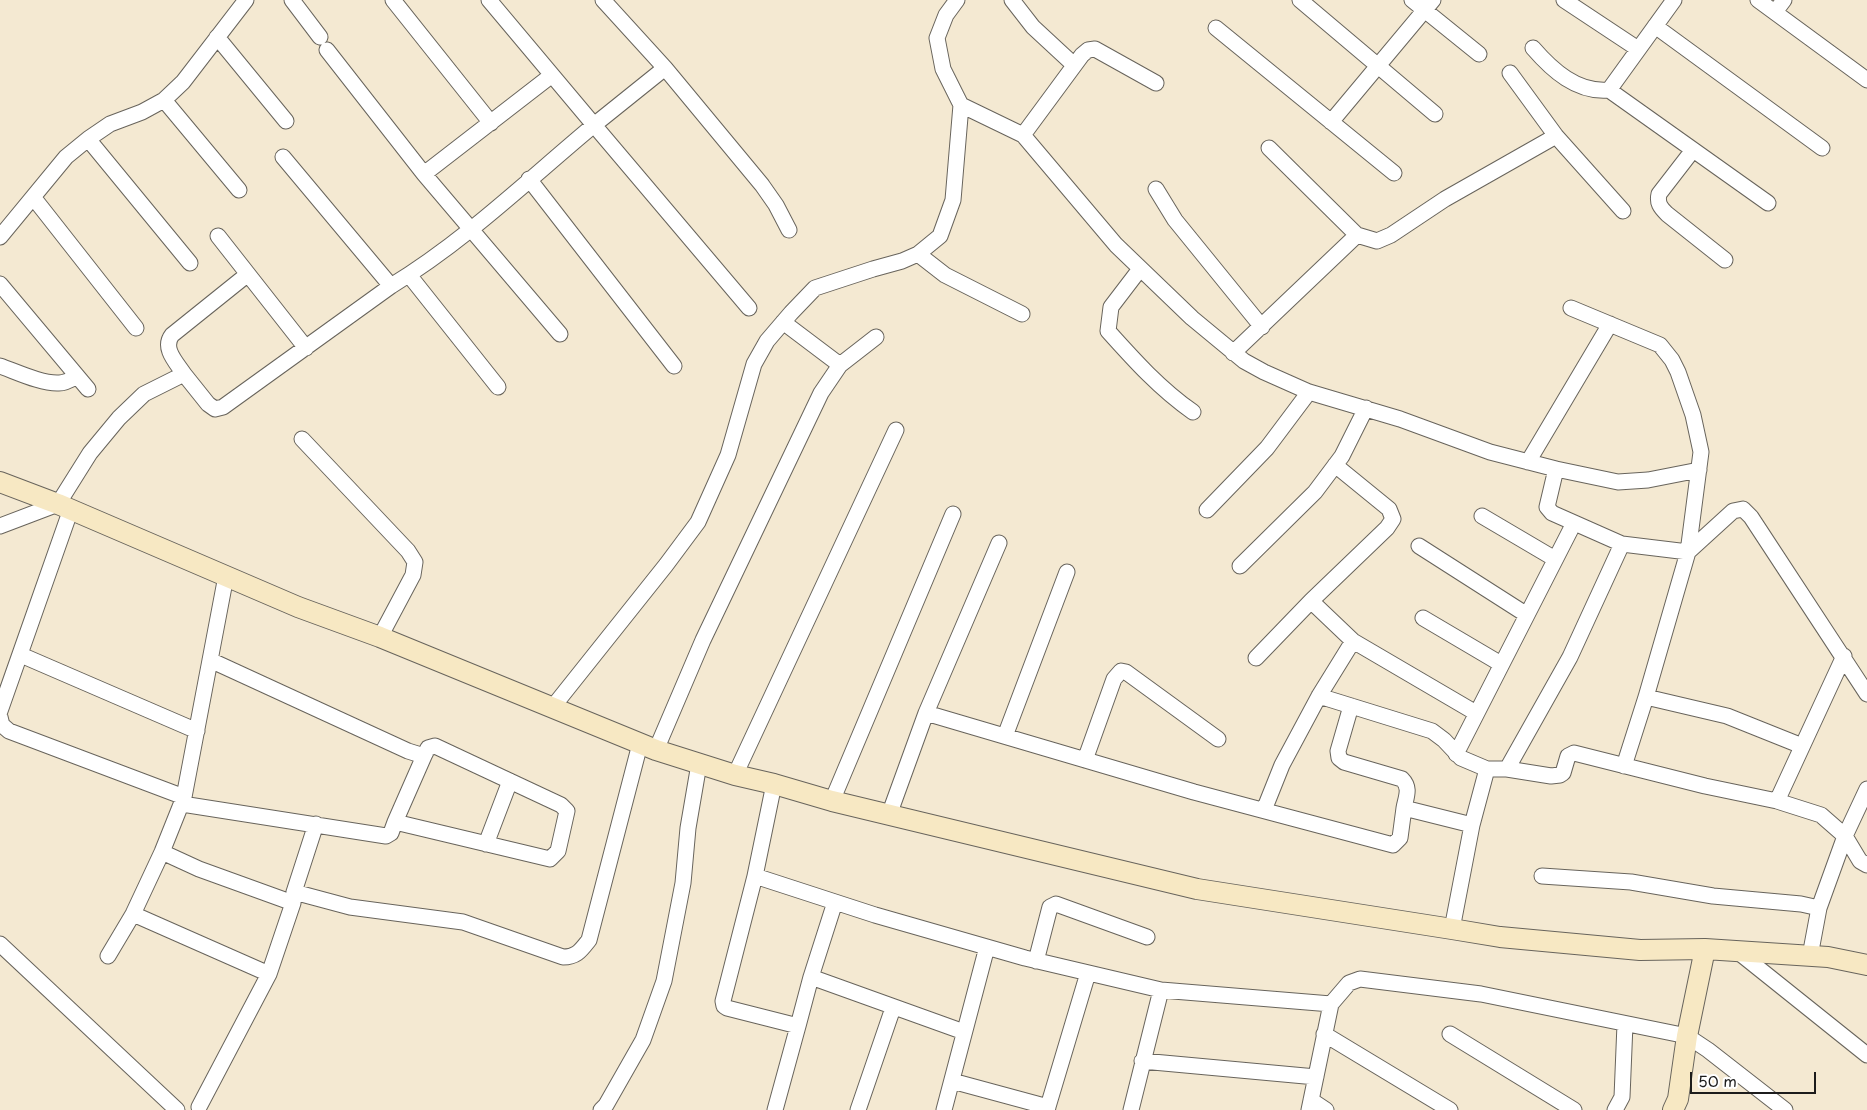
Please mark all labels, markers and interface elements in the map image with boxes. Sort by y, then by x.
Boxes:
scale bar [1692,1062,1818,1094]
text: 50 m [1698,1069,1737,1092]

